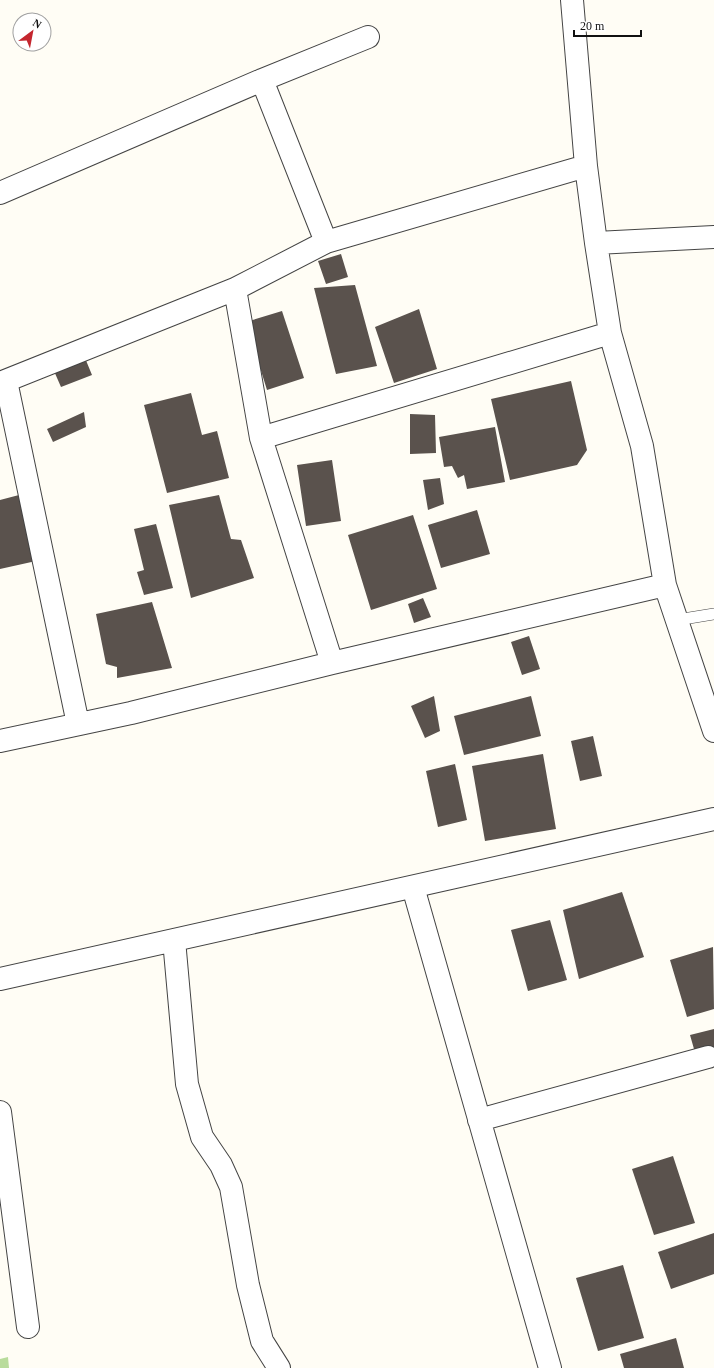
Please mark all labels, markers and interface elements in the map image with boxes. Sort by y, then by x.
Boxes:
north arrow [12,12,52,52]
scale bar [574,12,641,38]
text: N [31,16,44,31]
text: 20 m [580,19,605,33]

